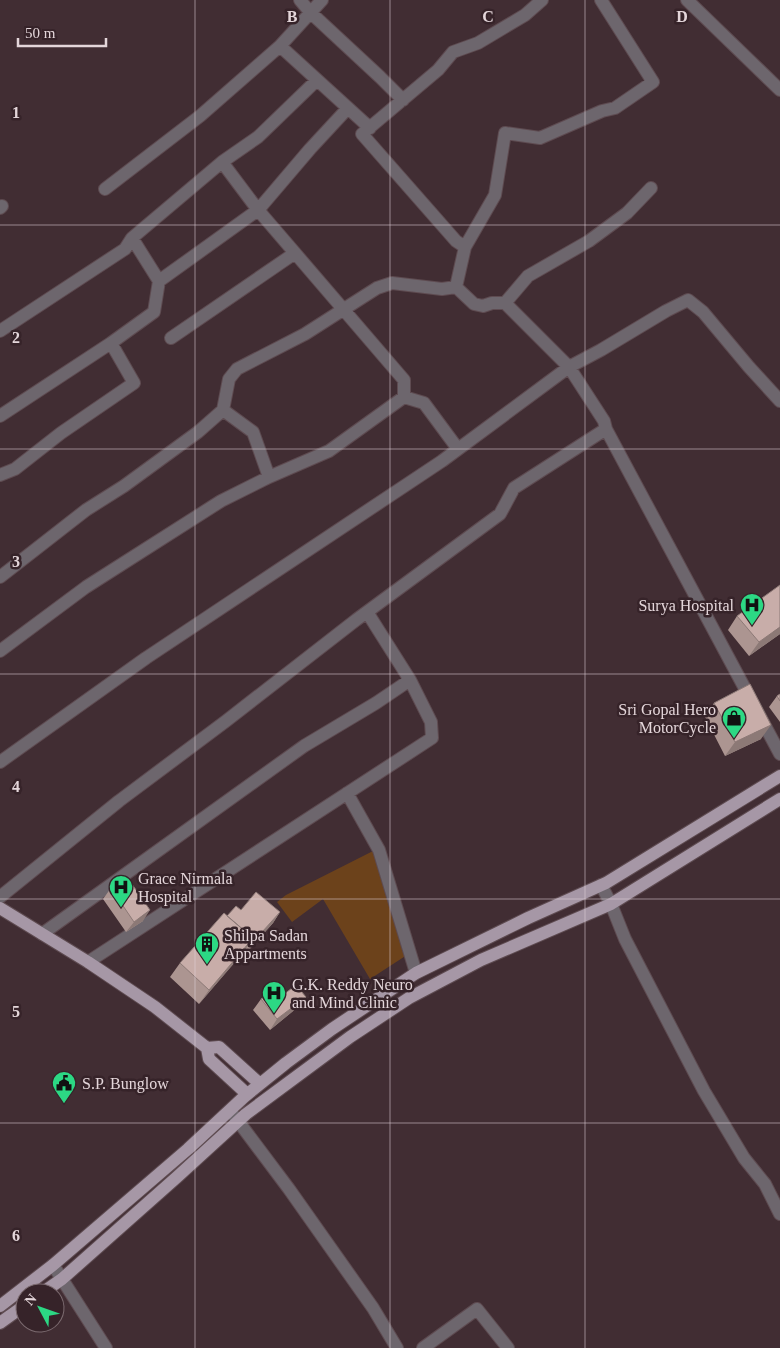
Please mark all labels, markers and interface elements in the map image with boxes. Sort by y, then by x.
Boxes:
text: B [287,8,298,25]
text: C [482,8,494,25]
text: D [676,8,688,25]
scale bar [18,15,105,47]
text: 50 m [25,25,56,41]
text: 1 [12,104,20,121]
text: 2 [12,329,20,346]
text: 3 [12,553,20,570]
hospital icon: Surya Hospital [739,592,765,626]
place label: Surya Hospital [638,597,735,615]
place label: Sri Gopal Hero MotorCycle [618,701,716,737]
shop icon: Sri Gopal Hero MotorCycle [721,705,747,739]
text: 4 [12,778,20,795]
place label: Grace Nirmala Hospital [138,870,233,906]
hospital icon: Grace Nirmala Hospital [108,874,134,908]
place label: Shilpa Sadan Appartments [224,927,308,963]
building icon: Shilpa Sadan Appartments [194,931,220,965]
place label: G.K. Reddy Neuro and Mind Clinic [292,976,413,1011]
hospital icon: G.K. Reddy Neuro and Mind Clinic [261,980,287,1014]
text: 5 [12,1003,20,1020]
public building icon: S.P. Bunglow [51,1070,77,1104]
place label: S.P. Bunglow [82,1075,169,1093]
text: 6 [12,1227,20,1244]
north arrow [15,1283,65,1333]
text: N [22,1291,40,1309]

